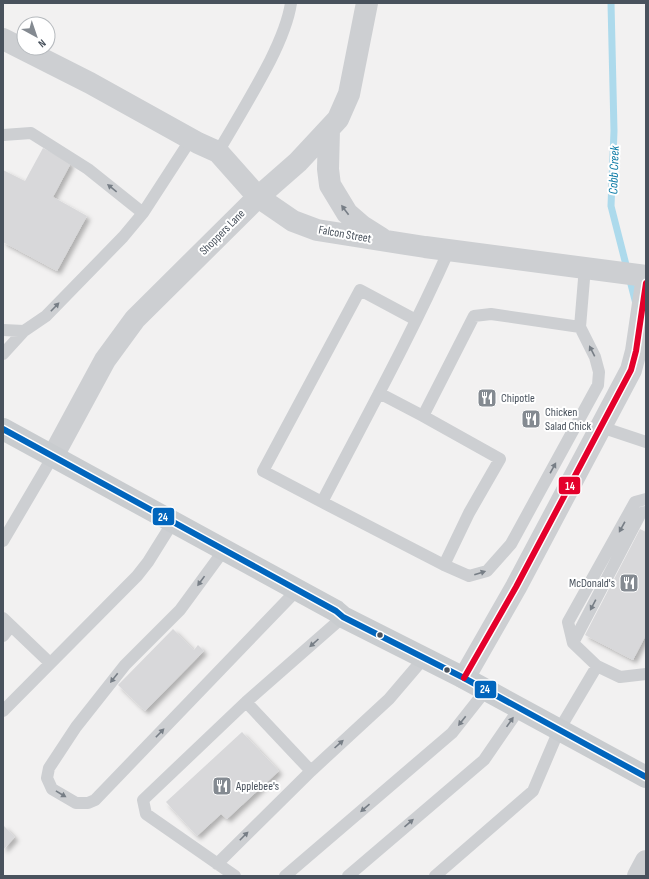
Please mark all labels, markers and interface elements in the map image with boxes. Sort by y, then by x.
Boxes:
north arrow [16,16,56,56]
text: N [36,36,49,50]
water label: Cobb Creek [605,144,623,195]
one-way arrow [107,184,118,193]
one-way arrow [341,204,350,215]
street label: Shoppers Lane [196,206,248,258]
street label: Falcon Street [317,222,373,247]
one-way arrow [50,302,60,312]
one-way arrow [589,345,595,357]
restaurant icon: Chipotle [476,387,498,409]
place label: Chipotle [501,391,535,406]
place label: Chicken Salad Chick [545,405,592,434]
restaurant icon: Chicken Salad Chick [520,408,542,430]
one-way arrow [549,462,556,474]
line badge: 14 [558,476,581,495]
text: 14 [565,480,575,493]
line badge: 24 [152,507,175,526]
text: 24 [158,511,168,524]
one-way arrow [618,521,625,532]
one-way arrow [474,570,486,576]
restaurant icon: McDonald's [618,572,640,594]
one-way arrow [197,576,205,587]
place label: McDonald's [569,576,615,591]
one-way arrow [590,599,596,611]
unlabelled marker [375,630,385,640]
one-way arrow [308,638,319,647]
unlabelled marker [442,665,452,675]
one-way arrow [110,672,119,683]
line badge: 24 [474,680,497,699]
text: 24 [480,683,490,696]
one-way arrow [457,716,466,727]
one-way arrow [506,717,514,727]
one-way arrow [155,728,165,738]
one-way arrow [334,740,345,749]
restaurant icon: Applebee's [211,775,233,797]
place label: Applebee's [235,779,279,794]
one-way arrow [55,791,67,798]
one-way arrow [360,803,371,812]
one-way arrow [404,819,414,828]
one-way arrow [239,831,249,841]

